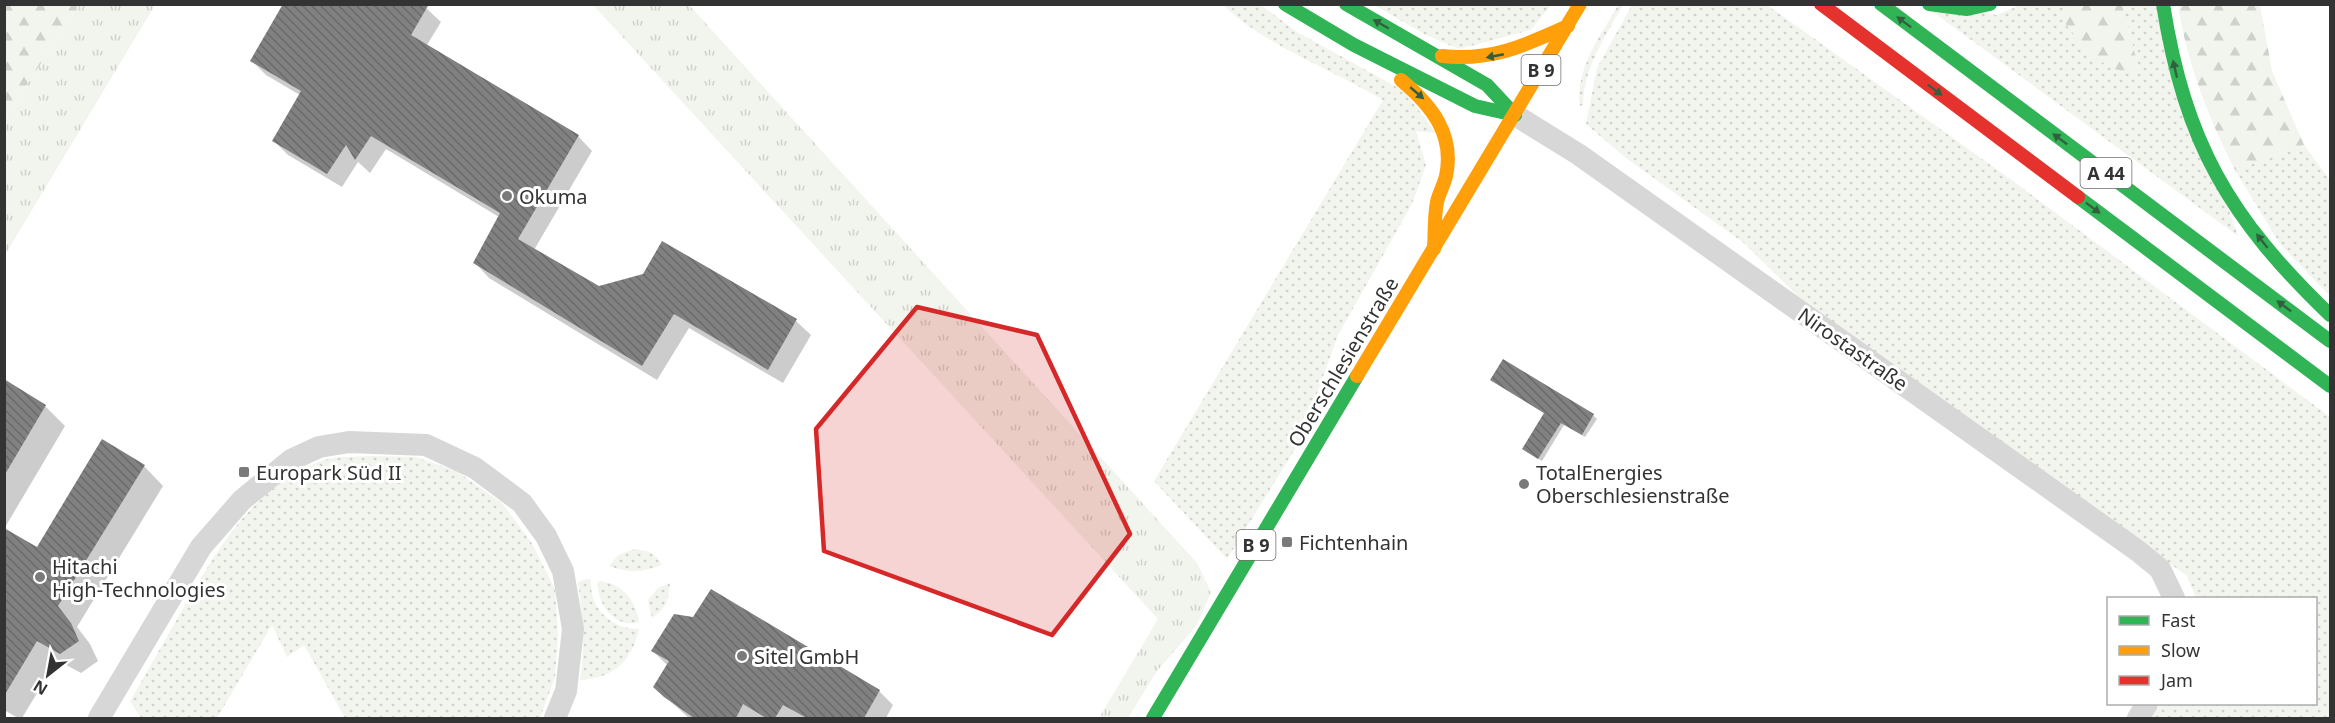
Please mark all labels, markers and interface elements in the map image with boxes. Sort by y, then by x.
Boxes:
one-way arrow [1897,16,1913,28]
one-way arrow [1372,19,1389,29]
one-way arrow [1485,52,1504,61]
road number: B 9 [1522,55,1560,85]
one-way arrow [2170,60,2180,78]
one-way arrow [1927,84,1943,96]
one-way arrow [1409,87,1425,100]
one-way arrow [2053,133,2069,145]
road number: A 44 [2080,158,2132,188]
place label: Okuma [519,183,588,210]
marker: Okuma [500,189,514,203]
one-way arrow [2086,202,2101,214]
one-way arrow [2256,234,2268,249]
street label: Oberschlesienstraße [1282,272,1404,452]
one-way arrow [2276,300,2292,312]
street label: Nirostastraße [1793,301,1913,397]
place label: Europark Süd II [256,459,402,486]
place label: TotalEnergies Oberschlesienstraße [1536,459,1730,509]
marker: Europark Süd II [237,465,251,479]
marker: TotalEnergies Oberschlesienstraße [1517,477,1531,491]
place label: Fichtenhain [1299,529,1408,556]
road number: B 9 [1236,530,1276,560]
marker: Fichtenhain [1280,535,1294,549]
place label: Hitachi High-Technologies [52,553,225,603]
marker: Hitachi High-Technologies [33,570,47,584]
legend [2107,597,2317,705]
text: Fast [2161,608,2196,632]
text: Slow [2161,638,2200,662]
place label: Sitel GmbH [754,643,859,670]
north arrow [18,645,78,705]
marker: Sitel GmbH [735,649,749,663]
text: Jam [2159,668,2193,692]
text: N [29,675,52,701]

